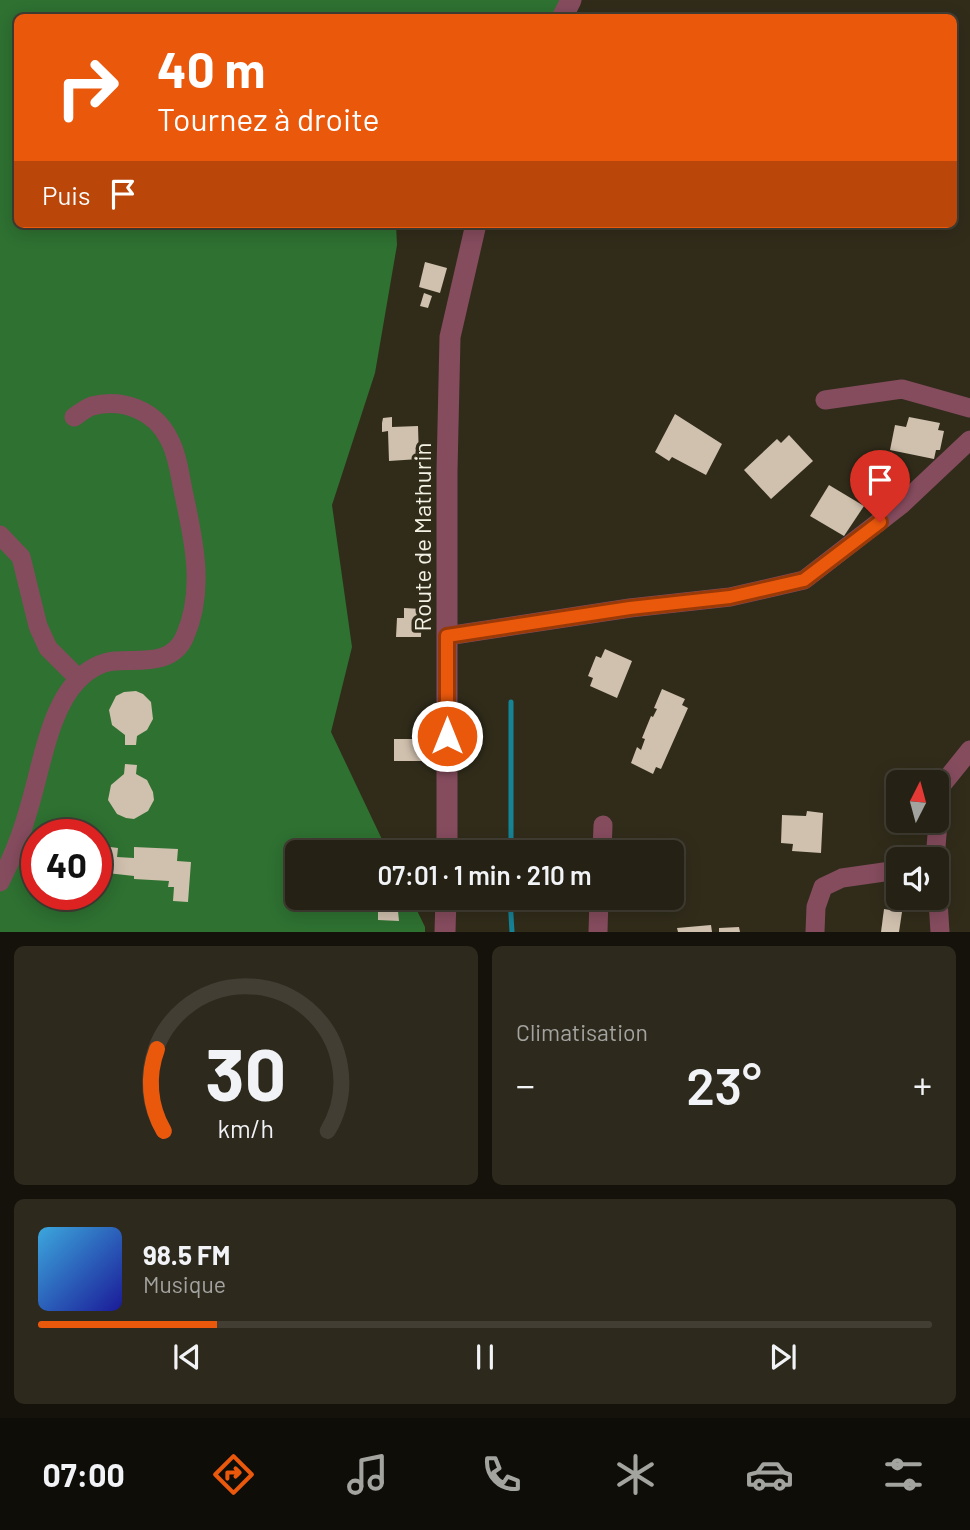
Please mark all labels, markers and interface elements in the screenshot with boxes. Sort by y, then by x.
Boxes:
text: 40 m [157,39,265,98]
icon: right [42,42,133,133]
text: Tournez à droite [157,99,379,137]
icon: arrive [104,175,142,213]
text: Puis [42,179,90,210]
street label: Route de Mathurin [407,443,436,631]
pin [850,450,910,522]
icon: arrive [861,461,899,499]
position arrow [410,699,484,773]
north arrow [886,770,948,833]
map controls [886,770,949,910]
speed limit sign: 40 [21,819,112,910]
button: sound [886,847,949,910]
text: 07:01 · 1 min · 210 m [377,859,592,890]
text: Climatisation [516,1018,648,1046]
text: 30 [206,1029,286,1117]
text: 23° [686,1053,762,1115]
text: − [516,1061,535,1107]
text: + [913,1061,932,1107]
text: km/h [218,1113,274,1143]
text: 98.5 FM [143,1239,230,1270]
text: Musique [143,1270,226,1298]
icon: previous [168,1338,206,1376]
icon: pause [466,1338,504,1376]
icon: next [764,1338,802,1376]
icon: directions [209,1450,258,1499]
icon: music [343,1450,392,1499]
icon: phone [477,1450,526,1499]
icon: climate [611,1450,660,1499]
icon: car [745,1450,794,1499]
icon: filters [879,1450,928,1499]
text: 07:00 [42,1455,125,1493]

